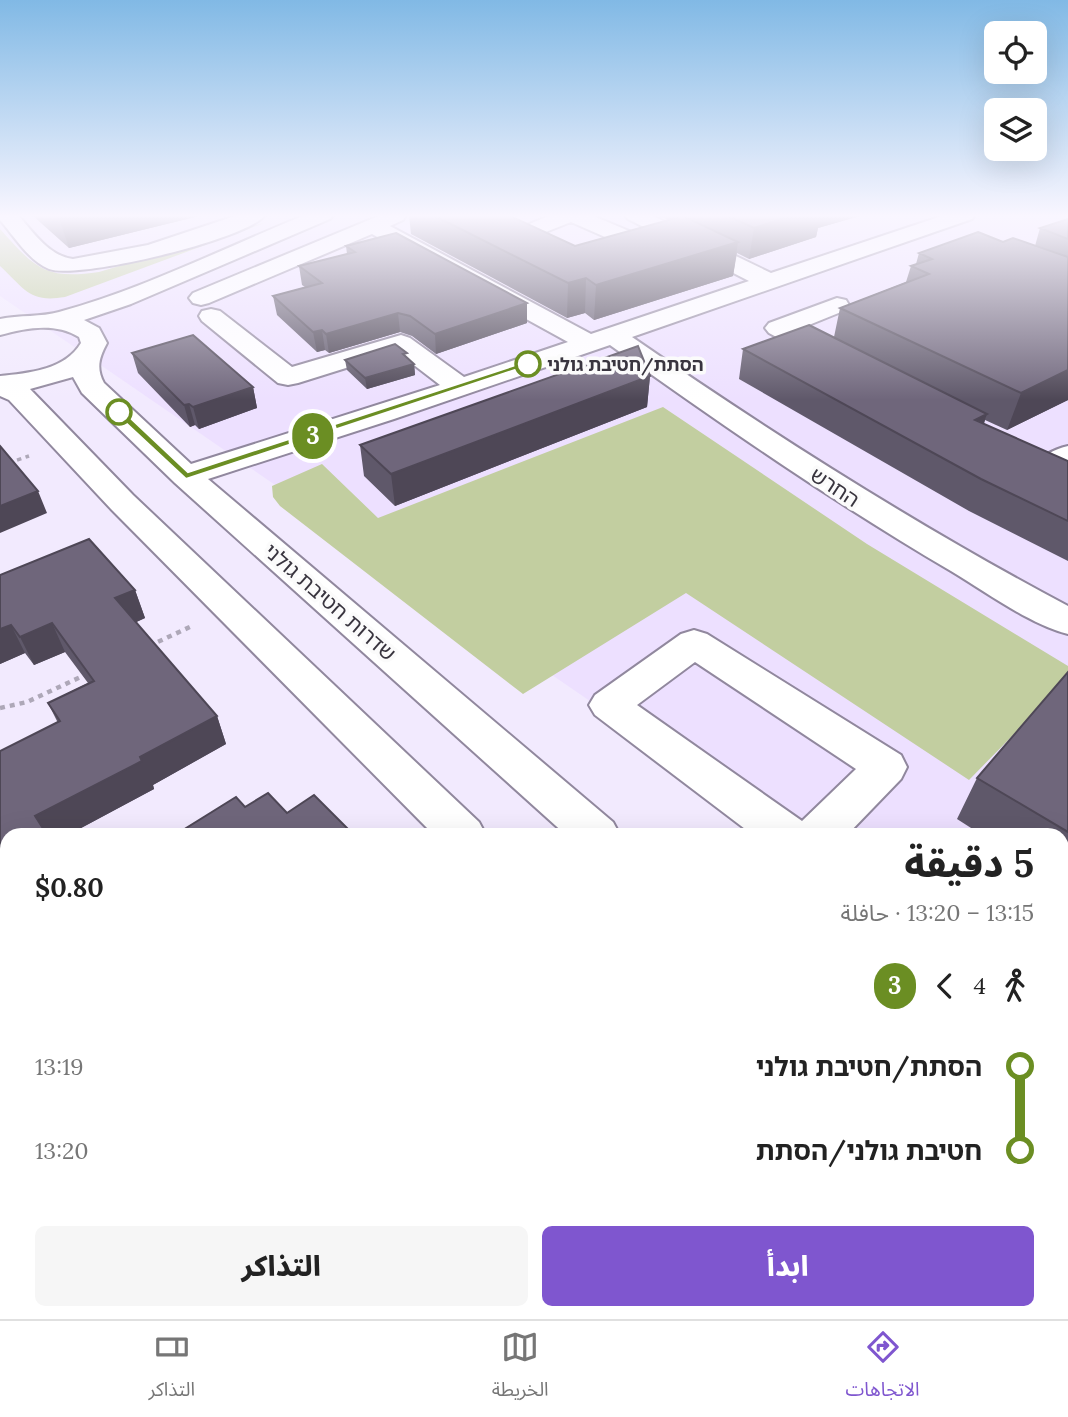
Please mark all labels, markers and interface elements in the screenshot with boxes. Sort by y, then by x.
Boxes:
map controls [984,21,1047,161]
button: locate [984,21,1047,84]
button: layers [984,98,1047,161]
marker: הסתת/חטיבת גולני [515,351,541,377]
place label: הסתת/חטיבת גולני [547,353,704,376]
unlabelled marker [106,399,132,425]
line badge: 3 [290,413,336,459]
text: 3 [306,420,320,451]
street label: החרש [805,461,865,513]
street label: שדרות חטיבת גולני [258,537,402,667]
text: 5 دقيقة [904,839,1034,887]
text: $0.80 [35,871,104,904]
text: 13:15 – 13:20 · حافلة [840,898,1034,927]
icon: back [926,967,964,1005]
icon: walk [996,967,1034,1005]
text: 3 [888,970,902,1001]
text: 4 [974,971,986,1000]
text: הסתת/חטיבת גולני [756,1050,982,1083]
text: 13:19 [35,1052,84,1081]
text: חטיבת גולני/הסתת [756,1134,982,1167]
text: 13:20 [35,1136,89,1165]
button: التذاكر [35,1226,528,1306]
button: ابدأ [542,1226,1034,1306]
tab: التذاكر [148,1328,195,1410]
tab: الخريطة [492,1328,549,1410]
tab: الاتجاهات [845,1328,920,1410]

